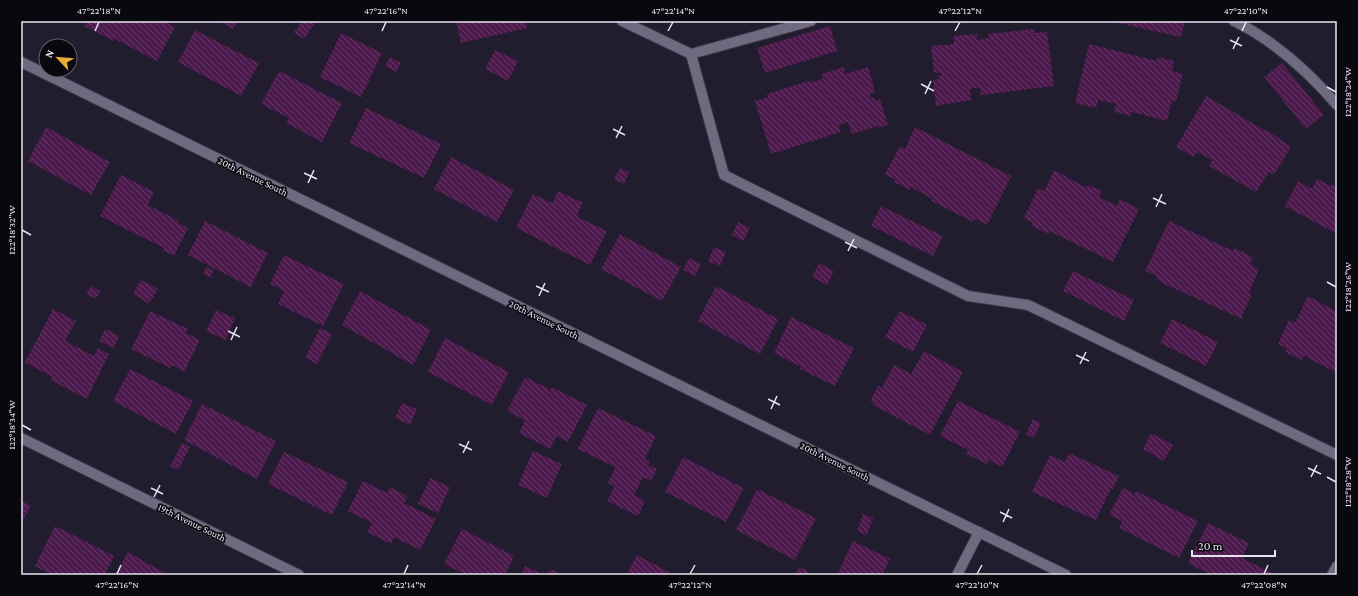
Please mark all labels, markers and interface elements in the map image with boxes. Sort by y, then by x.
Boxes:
text: 47°22'18"N [77,5,121,16]
text: 47°22'16"N [364,5,408,16]
text: 47°22'14"N [651,5,695,16]
text: 47°22'12"N [938,5,982,16]
text: 47°22'10"N [1224,5,1269,16]
north arrow [38,38,78,78]
text: N [42,47,56,60]
text: 122°18'24"W [1342,66,1353,117]
street label: 20th Avenue South [216,155,290,198]
text: 122°18'32"W [6,204,17,255]
text: 122°18'26"W [1342,261,1353,312]
street label: 20th Avenue South [507,298,581,341]
text: 122°18'34"W [6,399,17,450]
street label: 20th Avenue South [798,440,872,483]
text: 122°18'28"W [1342,456,1353,507]
street label: 19th Avenue South [156,501,228,544]
scale bar [1192,532,1275,558]
text: 20 m [1198,539,1223,553]
text: 47°22'16"N [95,579,139,590]
text: 47°22'14"N [382,579,426,590]
text: 47°22'12"N [668,579,712,590]
text: 47°22'10"N [955,579,1000,590]
text: 47°22'08"N [1241,579,1287,590]

